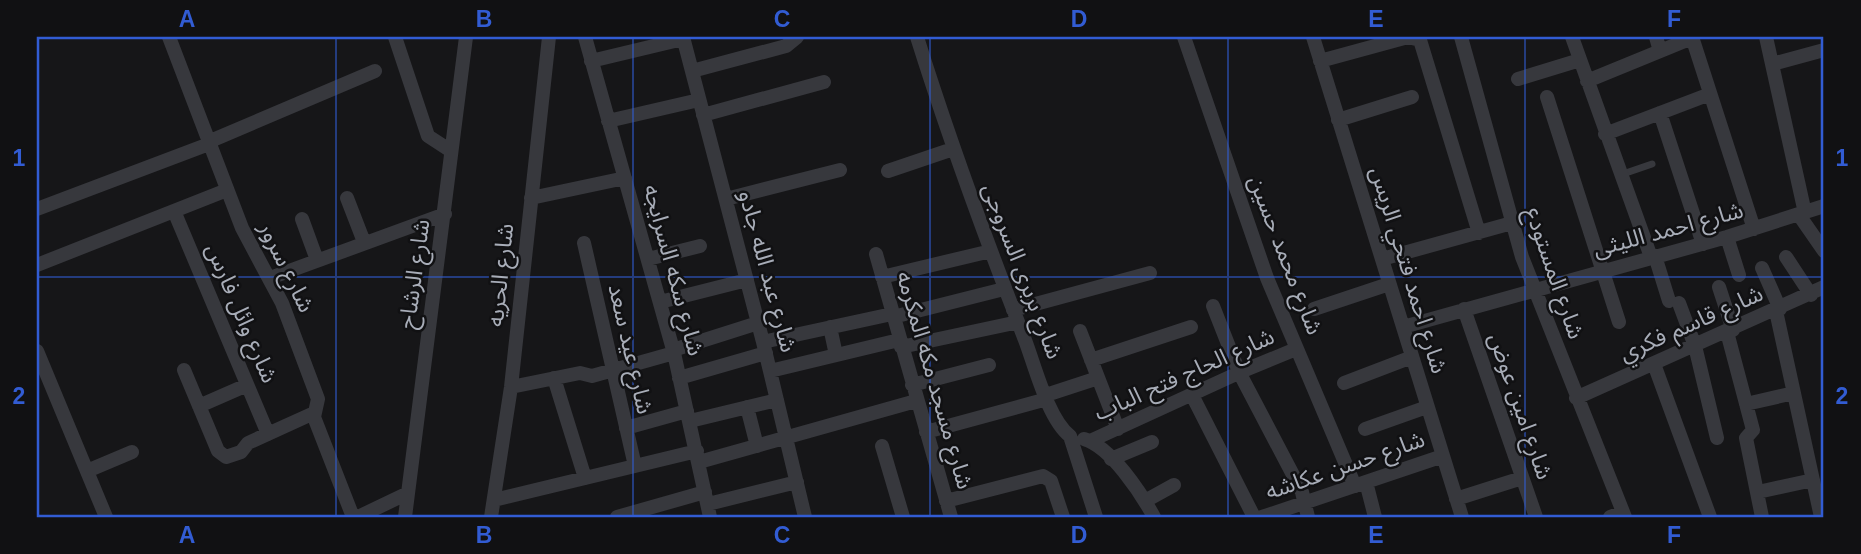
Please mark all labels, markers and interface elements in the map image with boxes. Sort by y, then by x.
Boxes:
text: A [179,6,195,32]
text: B [476,6,492,32]
text: C [774,6,790,32]
text: D [1071,6,1087,32]
text: E [1368,6,1384,32]
text: F [1667,6,1681,32]
text: 1 [13,145,26,171]
text: 1 [1836,145,1849,171]
street label: شارع احمد فتحي الريس [1361,163,1453,378]
street label: شارع محمد حسين [1240,172,1328,340]
street label: شارع بربرى السروجى [974,180,1068,364]
street label: شارع سكه السرايجه [635,182,709,360]
street label: شارع عبد الله جادو [730,187,802,356]
street label: شارع احمد الليثى [1590,196,1747,265]
street label: شارع المستودع [1517,204,1590,344]
street label: شارع سرور [250,217,320,318]
street label: شارع الرشاح [393,217,439,331]
street label: شارع الحريه [482,222,522,328]
street label: شارع وائل فارس [197,239,283,388]
street label: شارع مسجد مكه المكرمه [888,268,979,493]
street label: شارع قاسم فكري [1615,280,1768,370]
street label: شارع عيد سعد [600,282,659,417]
street label: شارع الحاج فتح الباب [1090,323,1280,429]
street label: شارع امين عوض [1480,329,1558,484]
text: 2 [13,383,25,409]
text: 2 [1836,383,1848,409]
street label: شارع حسن عكاشه [1262,426,1429,508]
text: A [179,522,195,548]
text: B [476,522,492,548]
text: C [774,522,790,548]
text: D [1071,522,1087,548]
text: E [1368,522,1384,548]
text: F [1667,522,1681,548]

